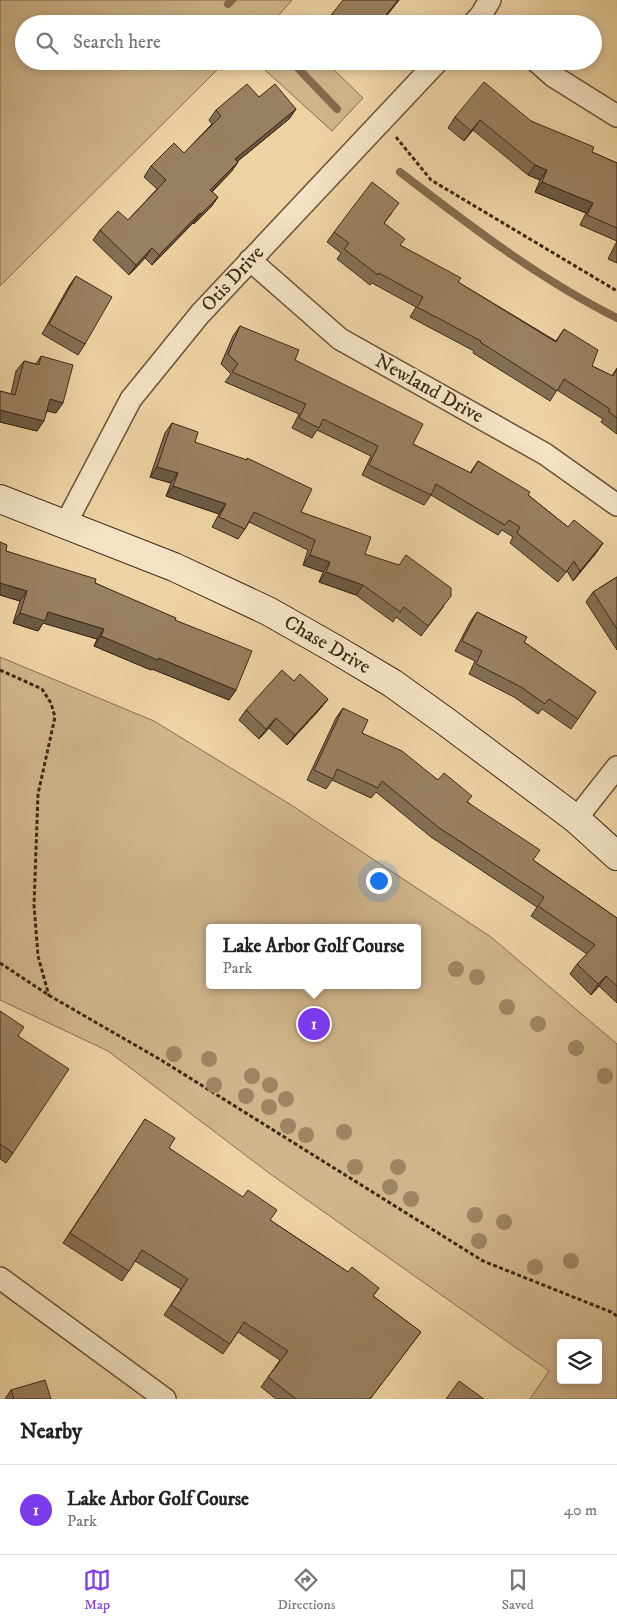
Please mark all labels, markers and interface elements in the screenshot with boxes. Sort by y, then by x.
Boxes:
search box [15,15,602,70]
icon: search [33,29,61,57]
text: Search here [73,31,161,54]
street label: Otis Drive [196,241,270,317]
street label: Newland Drive [370,349,488,429]
street label: Chase Drive [279,610,375,680]
your location [366,868,392,894]
popup [206,924,421,989]
text: Lake Arbor Golf Course [223,935,404,958]
text: Park [223,958,252,978]
pin: 1 [298,1005,330,1043]
map controls [557,1339,602,1384]
button: layers [557,1339,602,1384]
text: Nearby [20,1419,82,1445]
text: Lake Arbor Golf Course [67,1488,249,1511]
text: 1 [33,1500,39,1520]
text: 40 m [564,1500,597,1520]
text: Park [67,1511,97,1531]
tab: Map [83,1566,111,1614]
tab: Directions [277,1566,335,1614]
tab: Saved [502,1566,534,1614]

